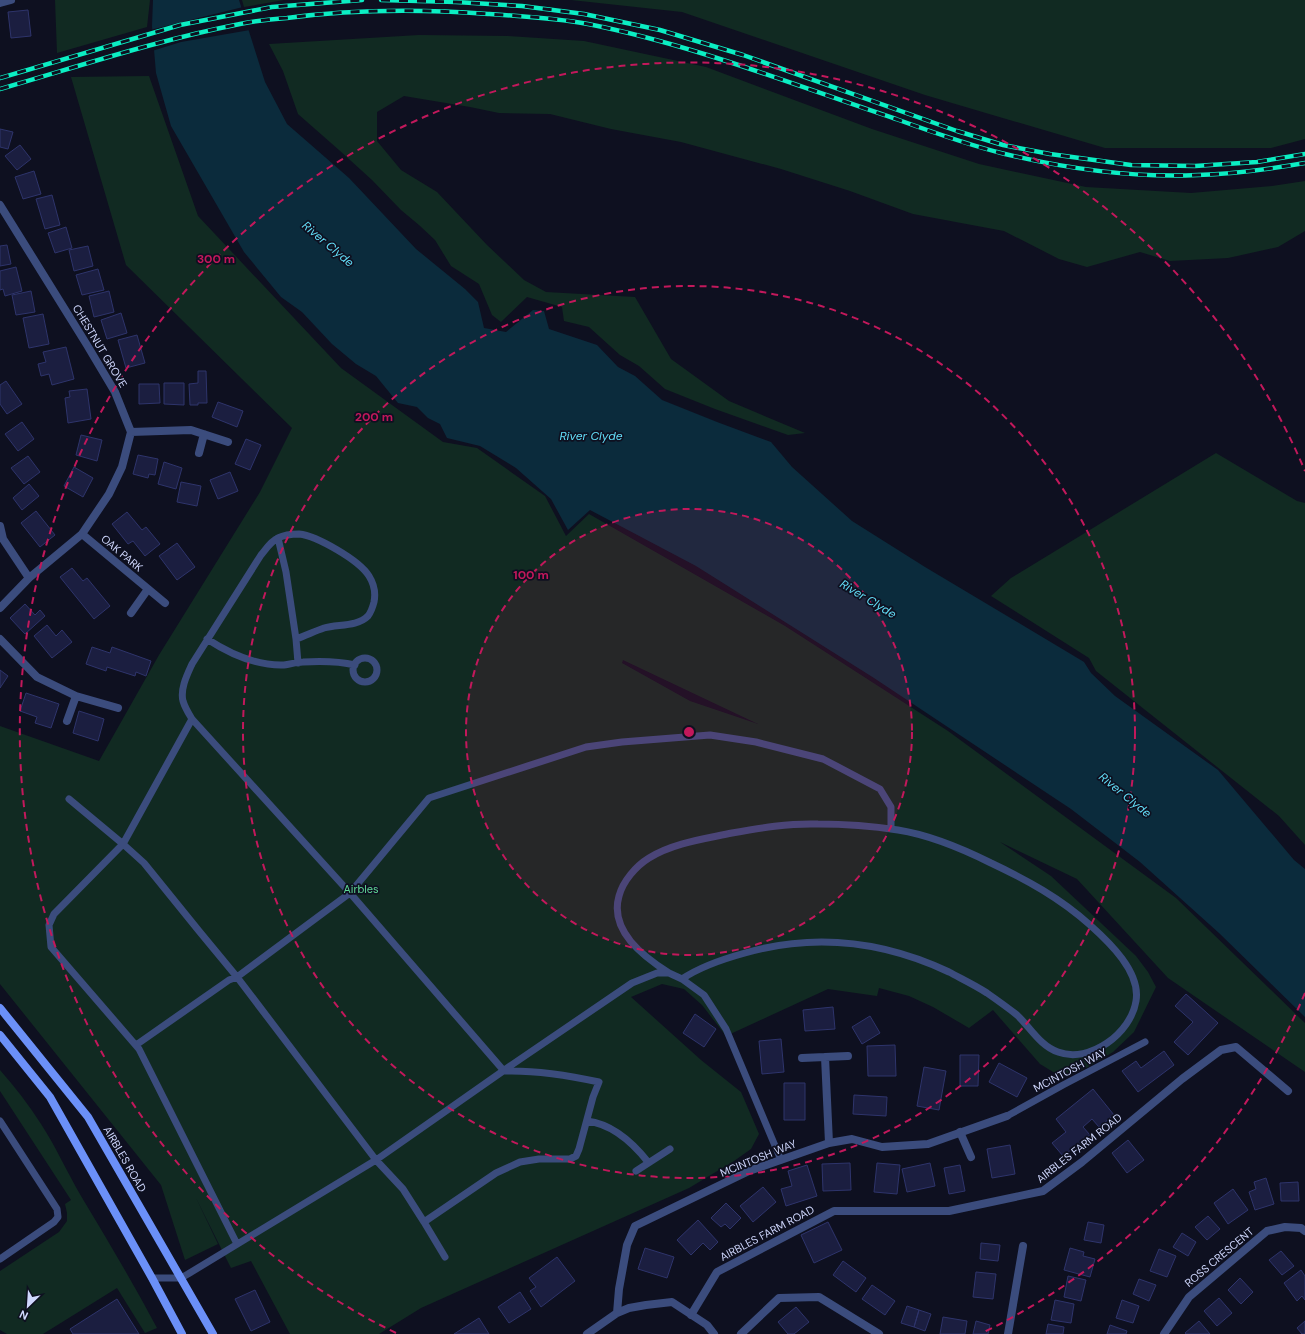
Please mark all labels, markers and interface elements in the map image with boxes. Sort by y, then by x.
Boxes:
water label: River Clyde [299,218,357,271]
text: 300 m [197,251,235,267]
street label: CHESTNUT GROVE [70,302,130,390]
text: 200 m [355,409,393,425]
water label: River Clyde [559,428,623,444]
street label: OAK PARK [98,531,146,575]
text: 100 m [513,567,549,583]
water label: River Clyde [837,576,899,622]
centre of rings [682,725,696,739]
water label: River Clyde [1095,769,1155,821]
park label: Airbles [343,882,379,896]
street label: MCINTOSH WAY [1031,1044,1110,1095]
street label: AIRBLES FARM ROAD [1033,1110,1125,1186]
street label: AIRBLES ROAD [101,1124,150,1195]
street label: MCINTOSH WAY [718,1136,799,1180]
street label: AIRBLES FARM ROAD [717,1202,817,1264]
street label: ROSS CRESCENT [1182,1224,1256,1290]
north arrow [8,1286,48,1326]
text: N [17,1307,30,1323]

